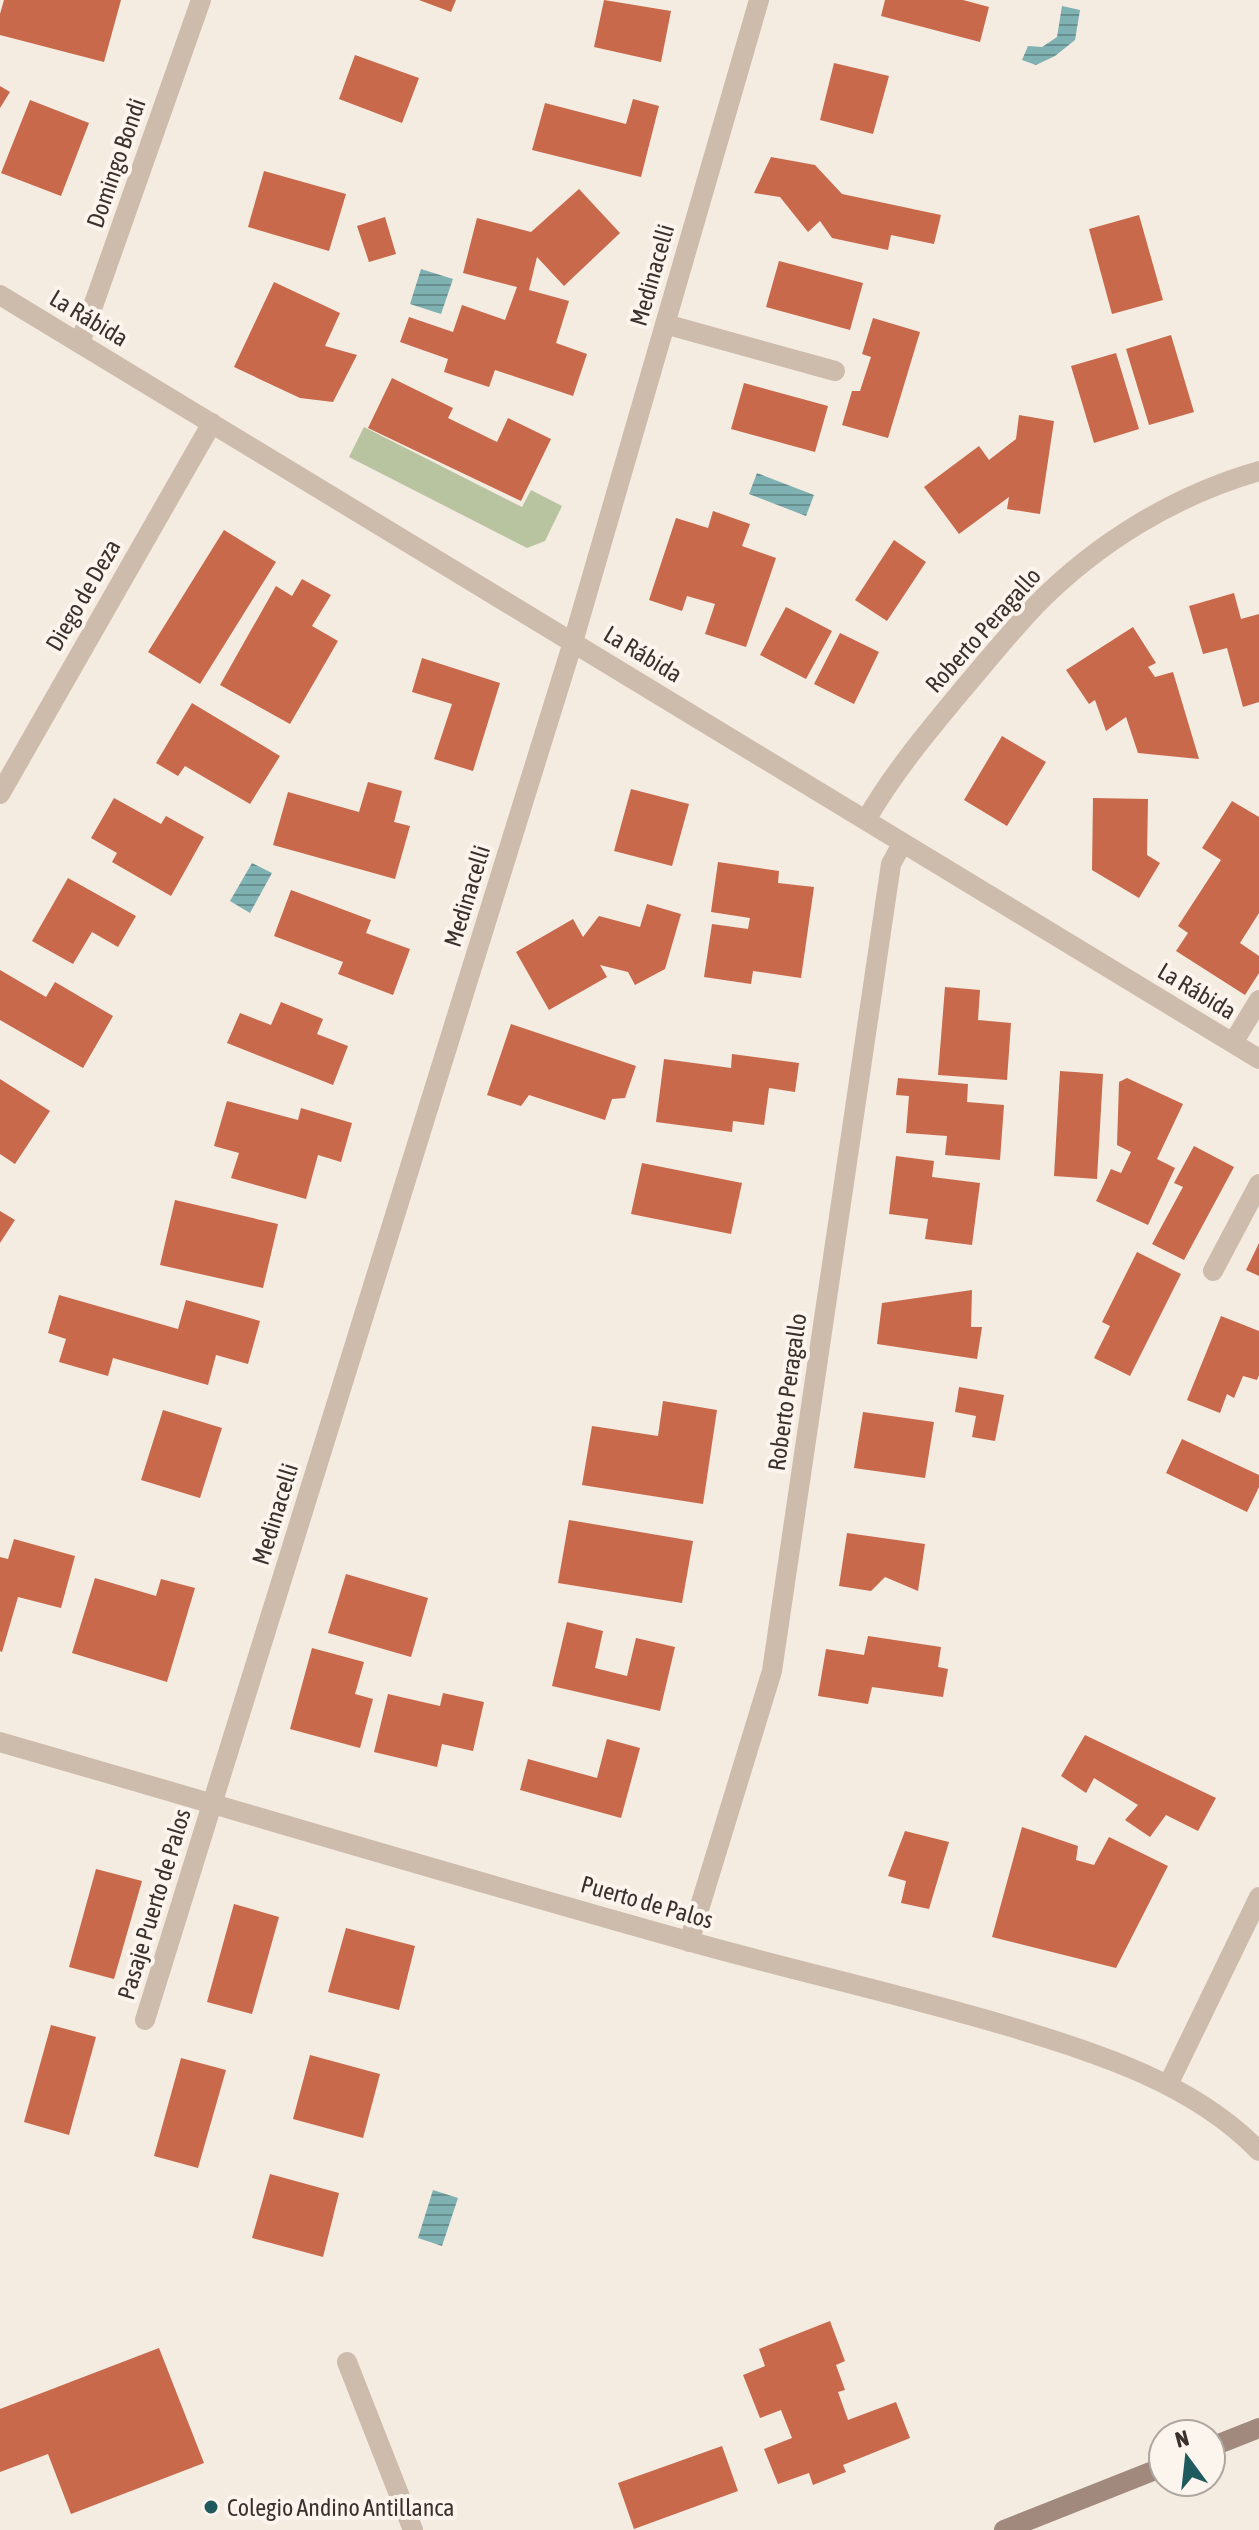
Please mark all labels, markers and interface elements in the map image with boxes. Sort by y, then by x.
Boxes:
street label: Domingo Bondi [81,95,151,231]
street label: Medinacelli [625,221,679,329]
street label: La Rábida [45,284,133,352]
street label: Diego de Deza [40,535,126,655]
street label: Roberto Peragallo [920,562,1046,698]
street label: La Rábida [599,620,687,688]
street label: Medinacelli [439,842,495,950]
street label: La Rábida [1153,957,1241,1025]
street label: Roberto Peragallo [763,1312,811,1472]
street label: Medinacelli [247,1460,303,1568]
street label: Pasaje Puerto de Palos [112,1805,196,2003]
street label: Puerto de Palos [578,1870,716,1934]
north arrow [1147,2418,1227,2498]
text: N [1172,2424,1191,2453]
place label: Colegio Andino Antillanca [227,2494,454,2521]
marker: Colegio Andino Antillanca [202,2498,220,2516]

